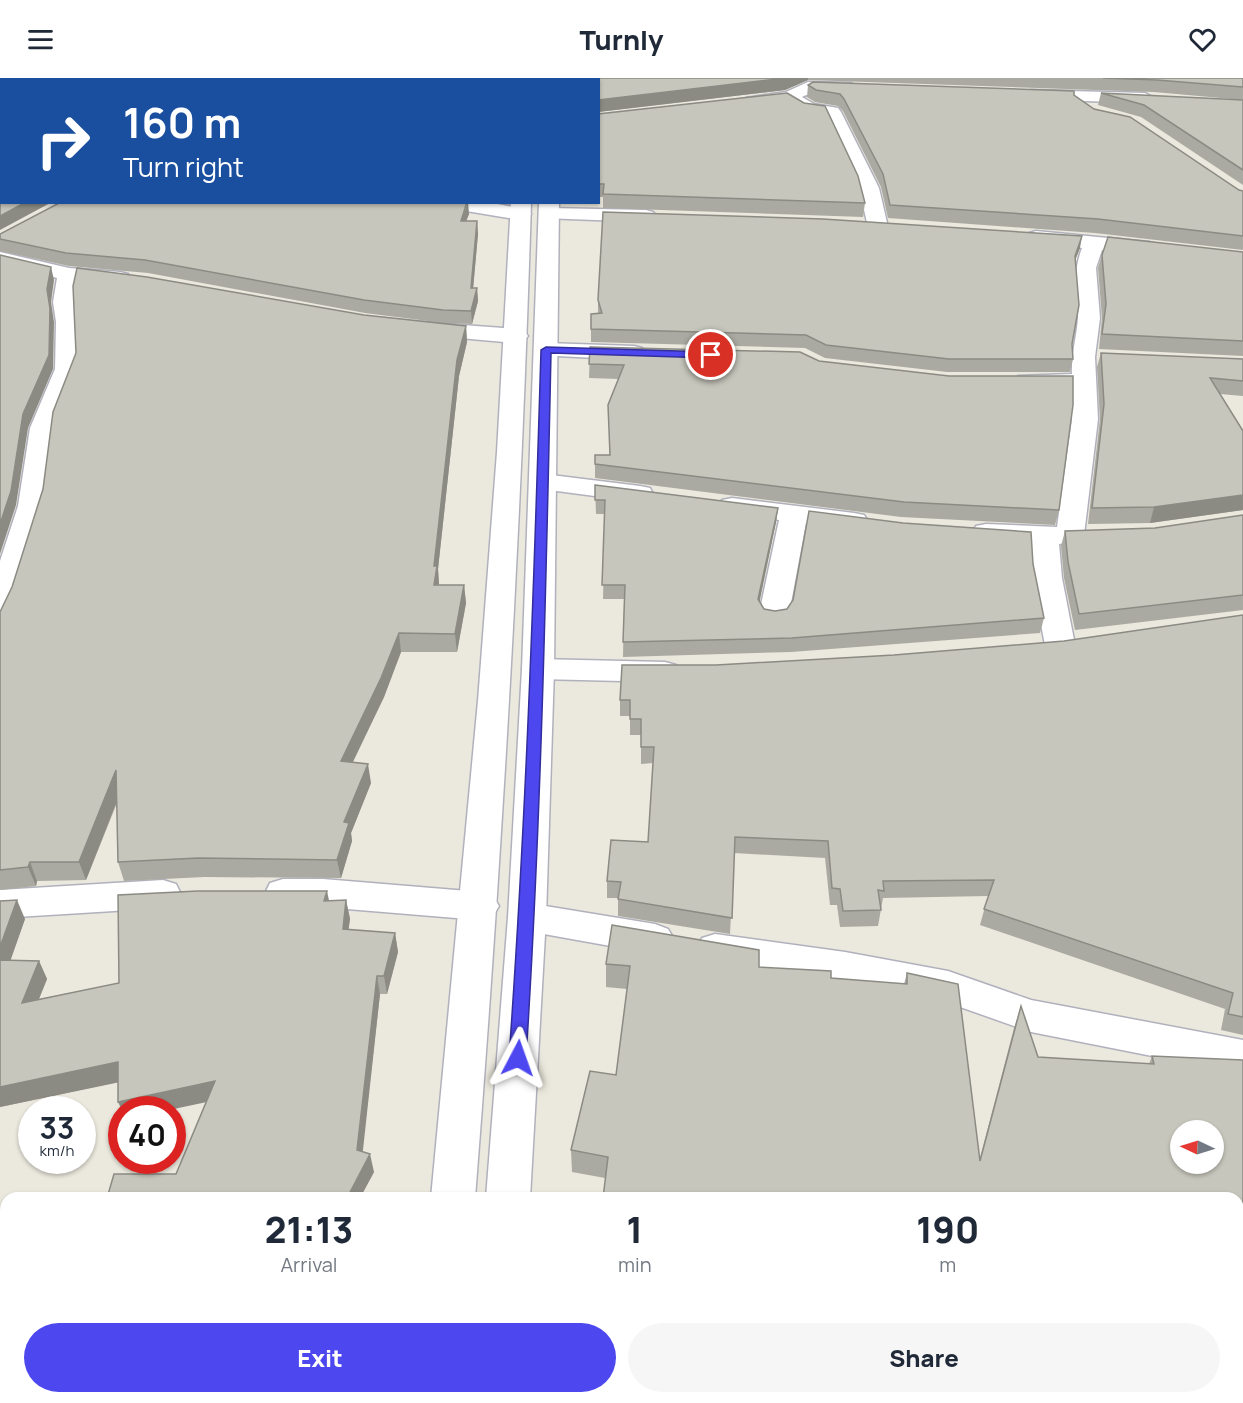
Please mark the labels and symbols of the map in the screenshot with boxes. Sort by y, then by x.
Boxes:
pin [685,329,736,380]
position arrow [486,1026,550,1090]
speed limit sign: 40 [108,1096,186,1174]
north arrow [1170,1120,1224,1174]

